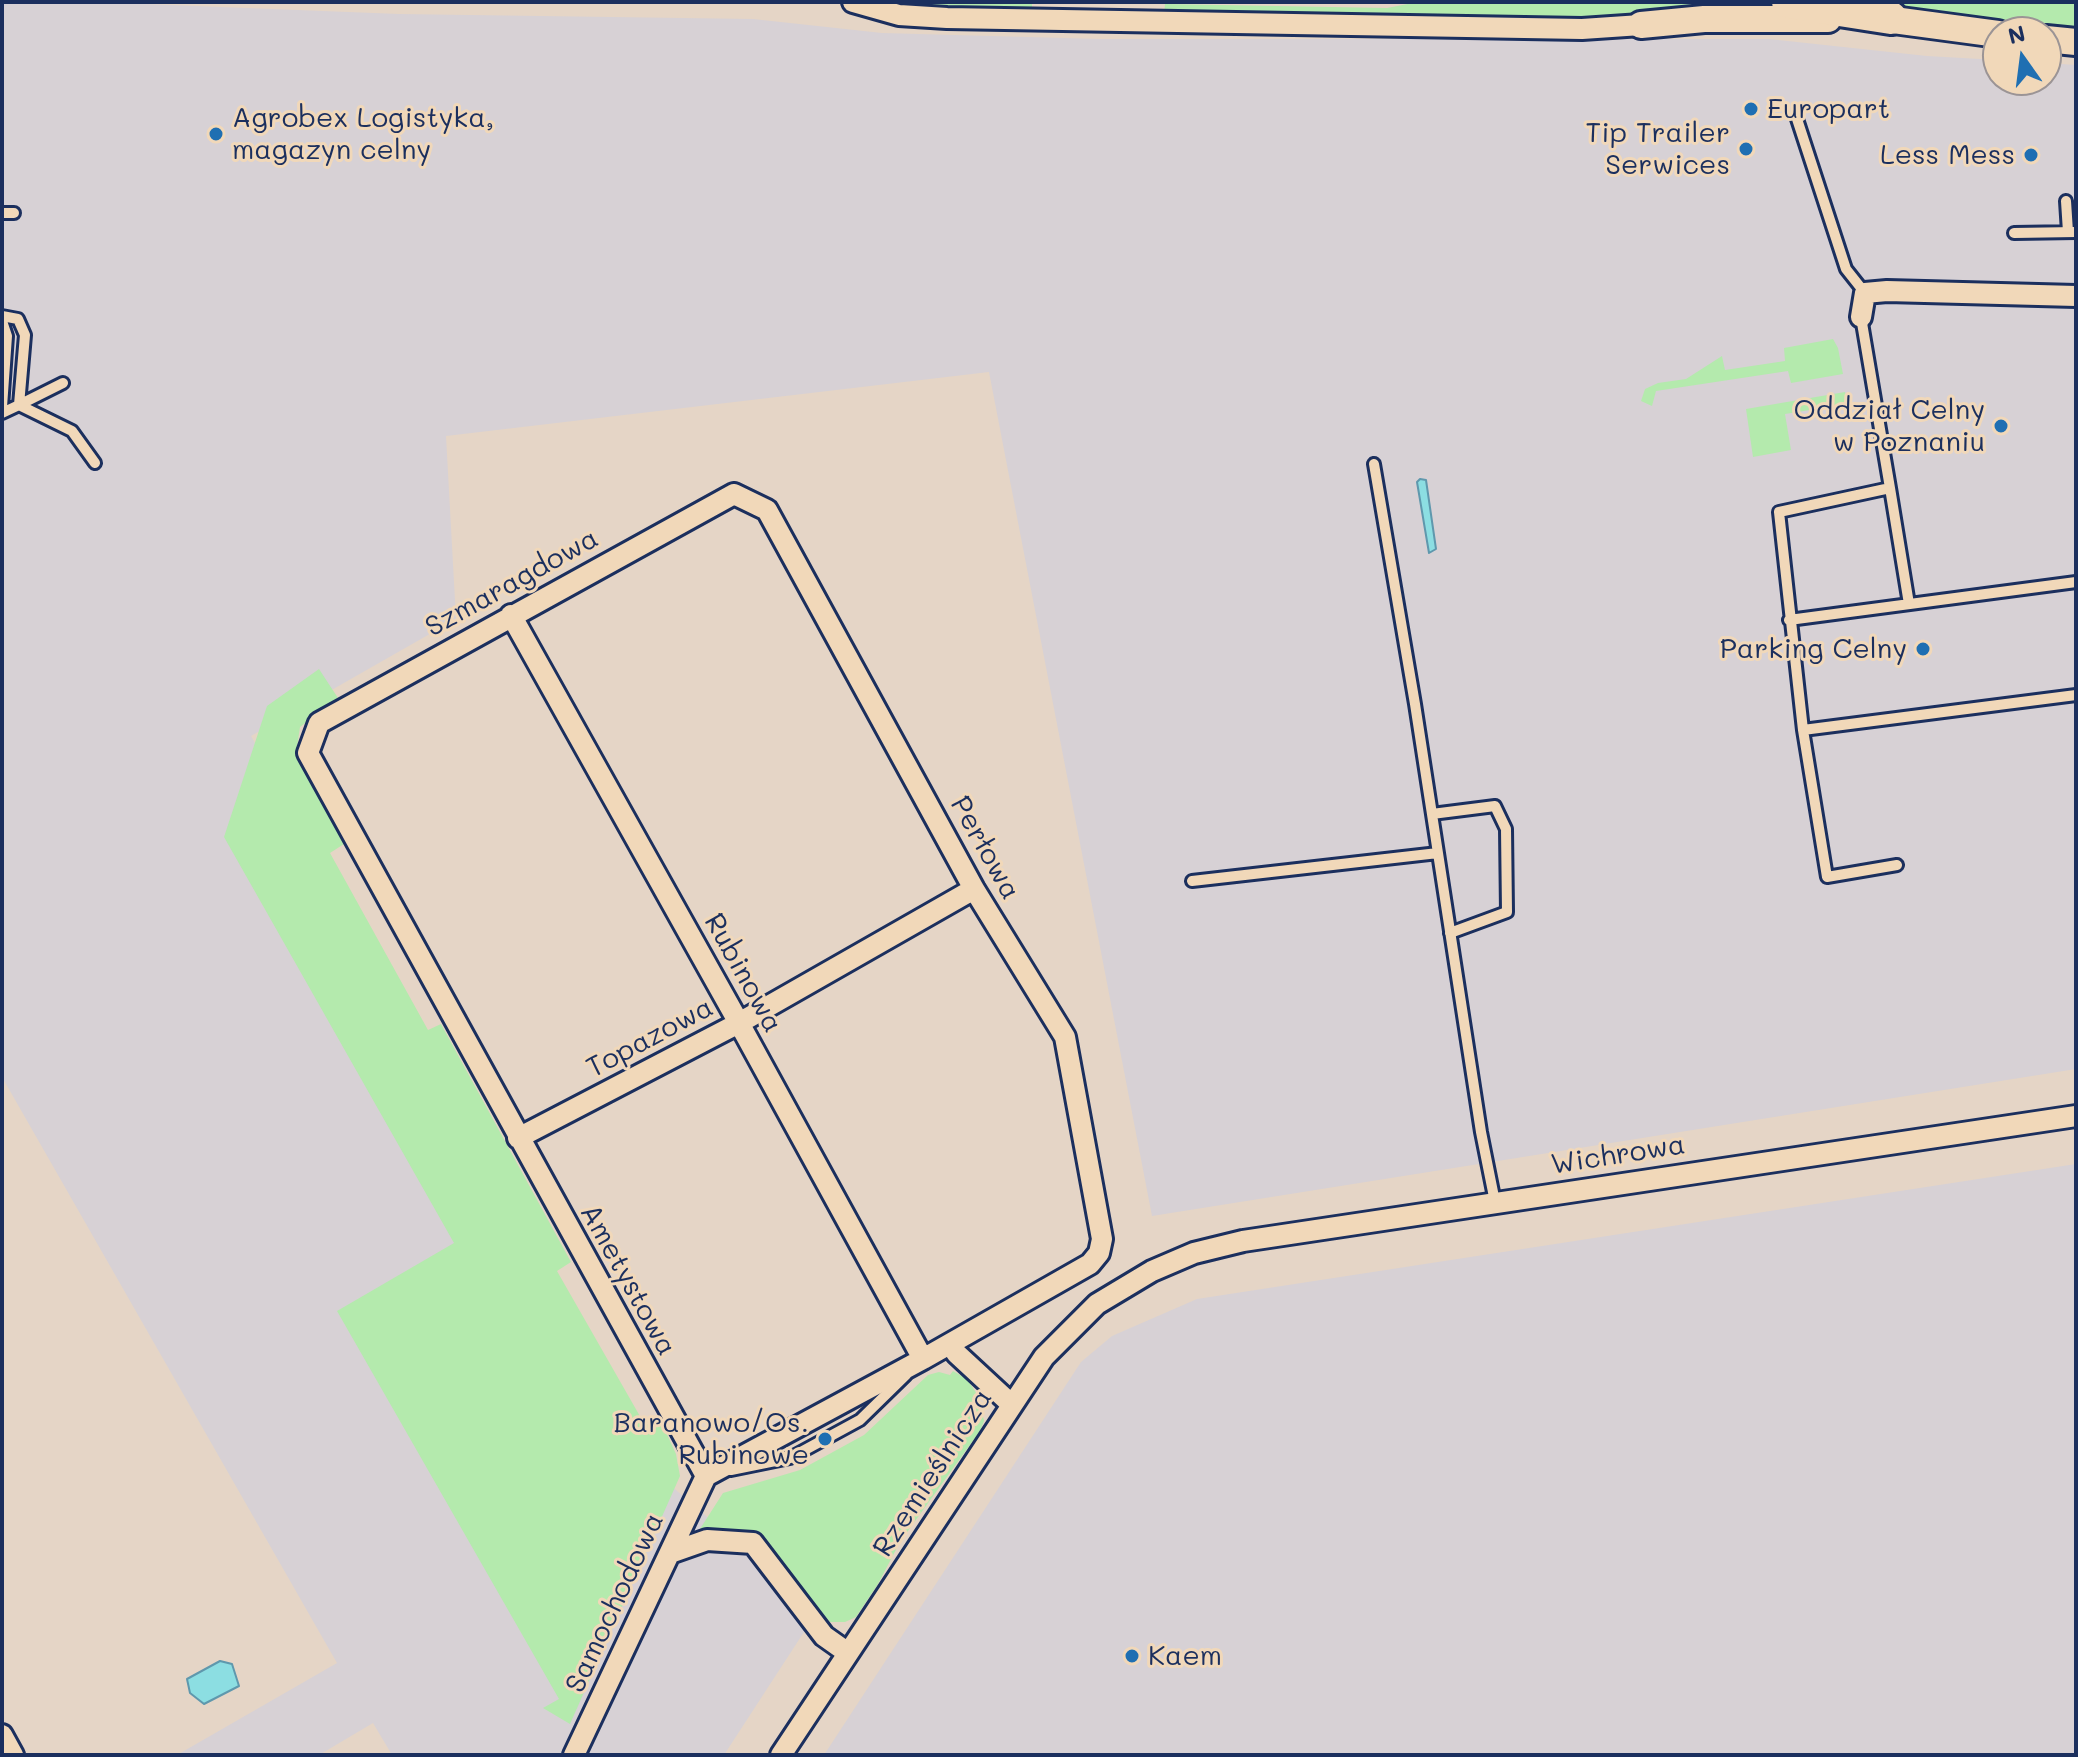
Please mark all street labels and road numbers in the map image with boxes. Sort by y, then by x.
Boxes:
street label: Szmaragdowa [420,522,604,644]
street label: Perłowa [943,790,1027,906]
street label: Rubinowa [697,908,789,1038]
street label: Topazowa [581,991,719,1085]
street label: Wichrowa [1549,1128,1687,1182]
street label: Ametystowa [573,1199,683,1361]
street label: Rzemieślnicza [866,1383,1000,1563]
street label: Samochodowa [559,1508,671,1698]

